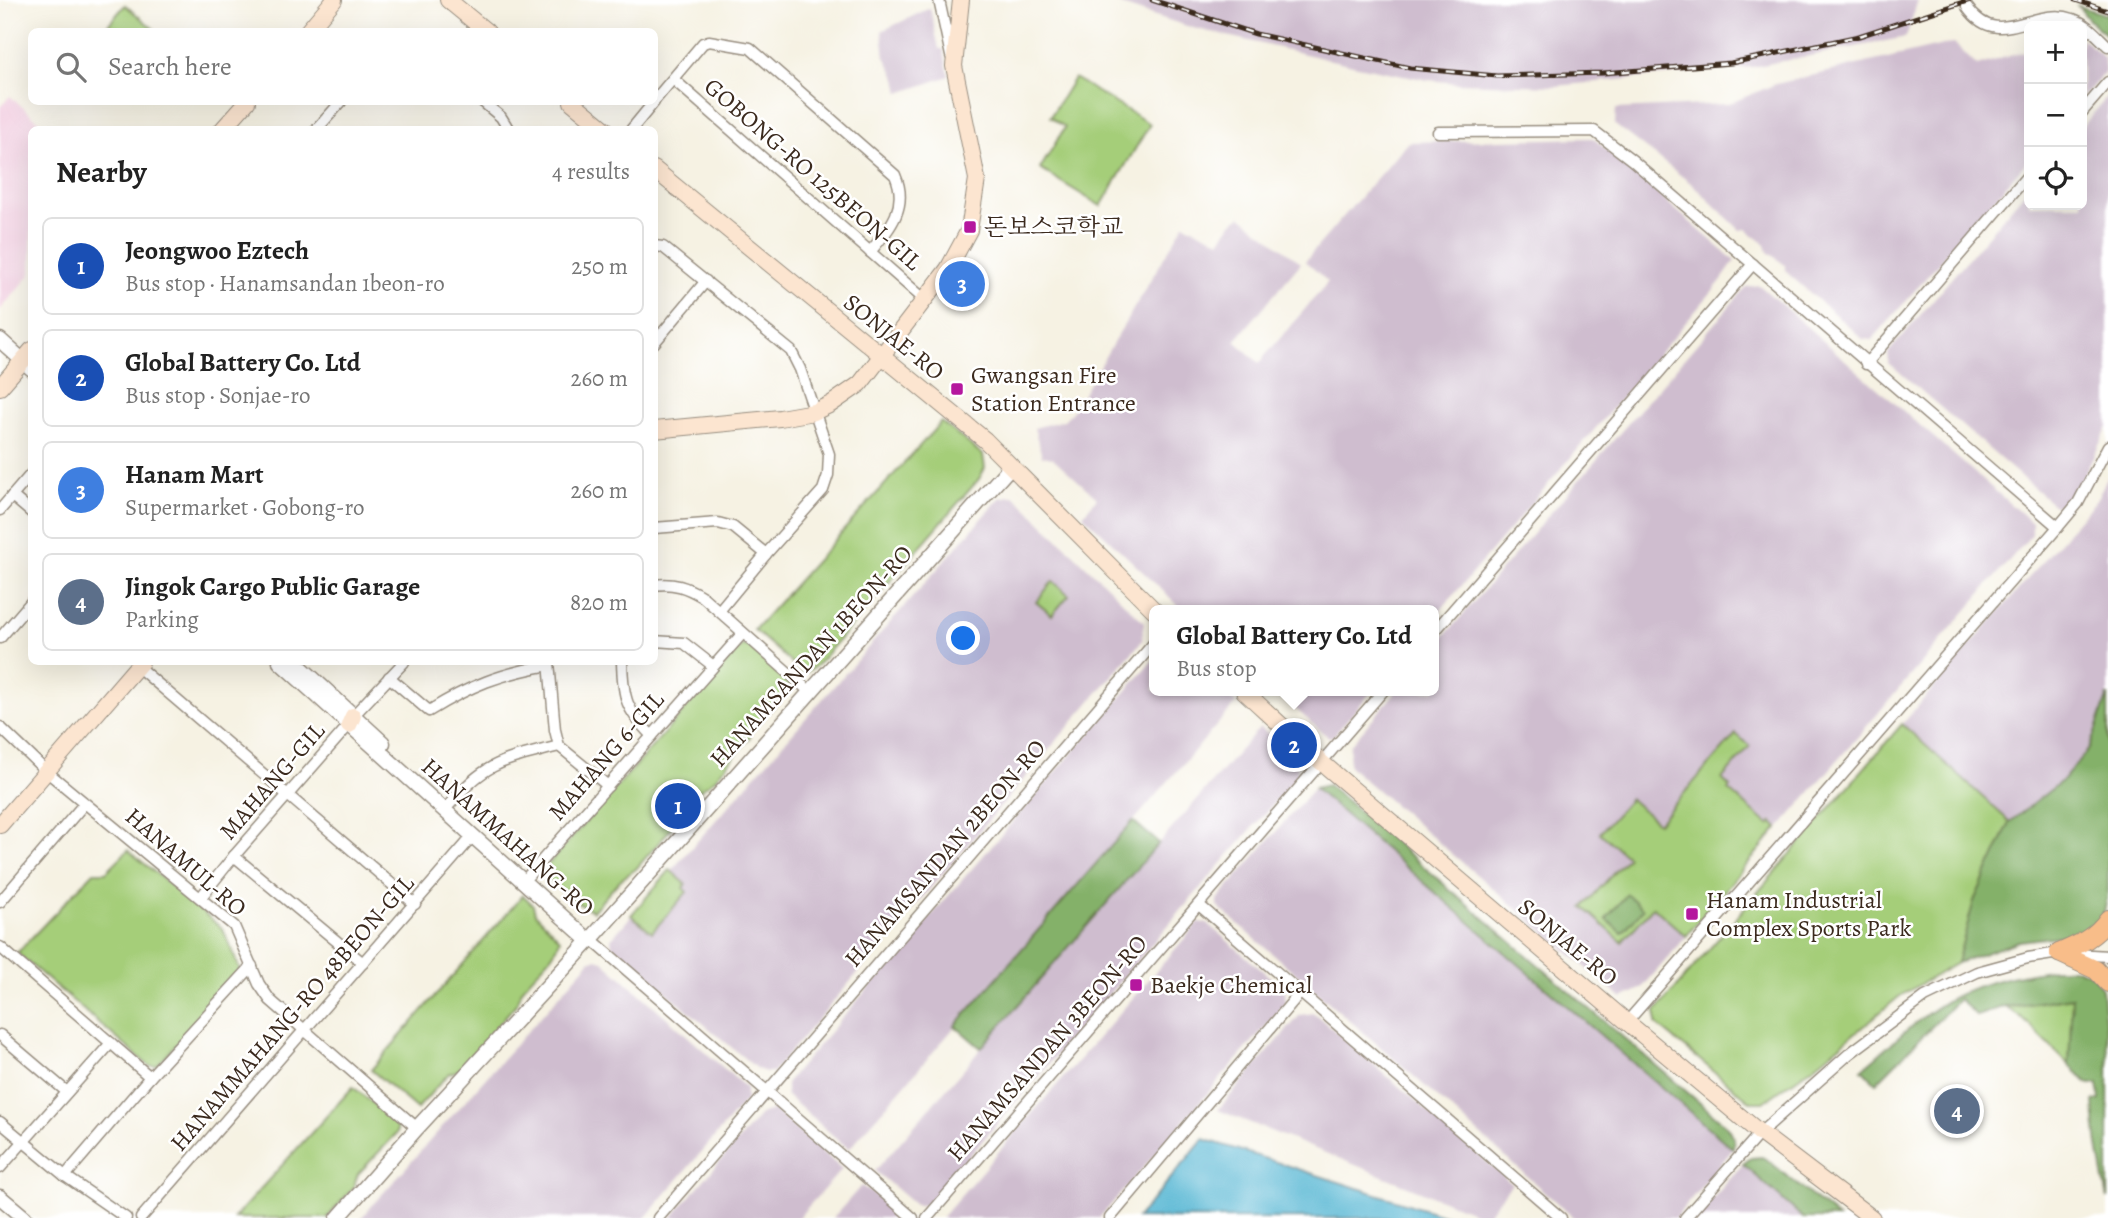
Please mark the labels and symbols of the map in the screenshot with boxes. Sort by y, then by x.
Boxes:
street label: GOBONG-RO 125BEON-GIL [698,71,929,278]
place label: 돈보스코학교 [984,211,1123,243]
marker: 돈보스코학교 [962,219,978,235]
pin: 3 [939,258,985,310]
street label: SONJAE-RO [837,286,951,388]
place label: Gwangsan Fire Station Entrance [971,359,1136,419]
marker: Gwangsan Fire Station Entrance [949,381,965,397]
street label: HANAMSANDAN 1BEON-RO [703,538,919,774]
your location [946,621,980,655]
street label: MAHANG 6-GIL [541,684,672,827]
street label: MAHANG-GIL [212,715,332,846]
pin: 2 [1271,719,1317,771]
street label: HANAMSANDAN 2BEON-RO [837,732,1053,974]
street label: HANAMMAHANG-RO [415,751,601,923]
pin: 1 [655,780,701,832]
street label: HANAMUL-RO [118,800,254,924]
street label: HANAMMAHANG-RO 48BEON-GIL [163,867,422,1158]
place label: Hanam Industrial Complex Sports Park [1706,884,1911,944]
street label: SONJAE-RO [1511,891,1625,993]
marker: Hanam Industrial Complex Sports Park [1684,906,1700,922]
street label: HANAMSANDAN 3BEON-RO [940,928,1154,1168]
place label: Baekje Chemical [1150,969,1312,1001]
marker: Baekje Chemical [1128,977,1144,993]
pin: 4 [1934,1085,1980,1137]

